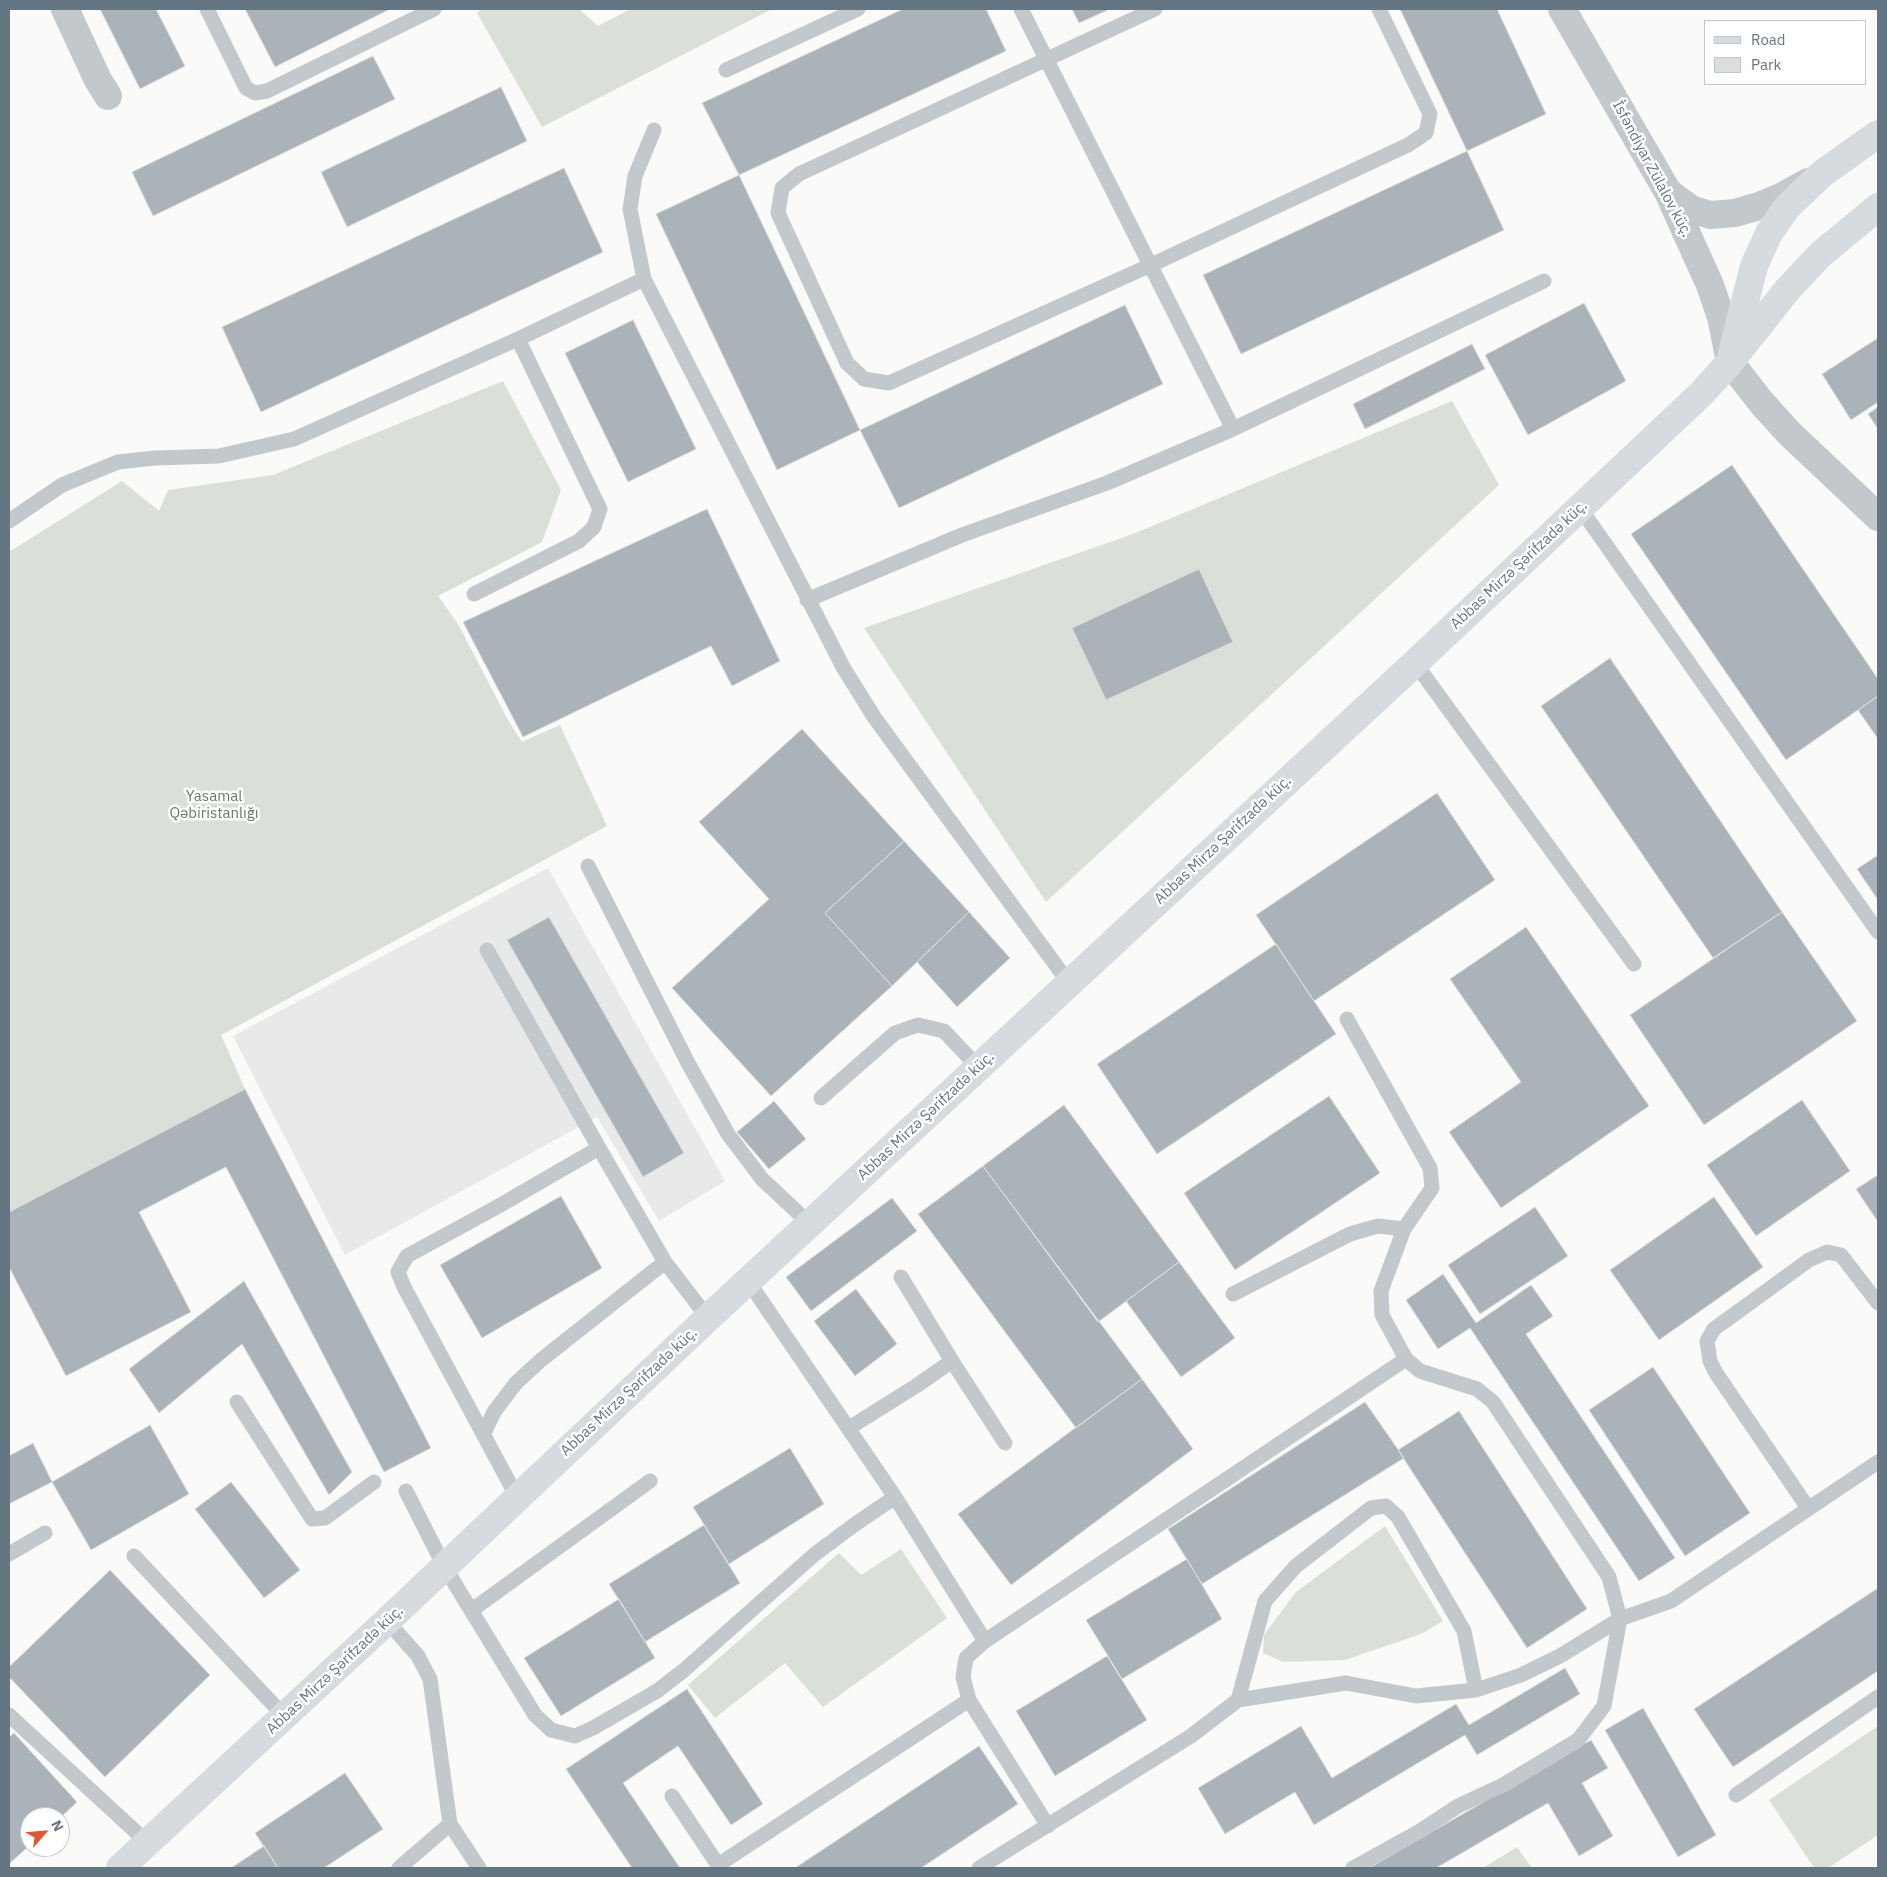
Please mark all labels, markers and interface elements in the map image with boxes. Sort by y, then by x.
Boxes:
legend [1704,20,1867,85]
text: Road [1751,30,1786,49]
text: Park [1751,55,1781,74]
street label: İsfəndiyar Zülalov küç. [1608,98,1696,240]
street label: Abbas Mirzə Şərifzadə küç. [1447,497,1591,633]
street label: Abbas Mirzə Şərifzadə küç. [1151,772,1295,908]
park label: Yasamal Qəbiristanlığı [169,788,259,823]
street label: Abbas Mirzə Şərifzadə küç. [854,1048,998,1184]
street label: Abbas Mirzə Şərifzadə küç. [557,1324,701,1460]
street label: Abbas Mirzə Şərifzadə küç. [263,1602,407,1738]
north arrow [20,1807,70,1857]
text: N [47,1817,68,1834]

